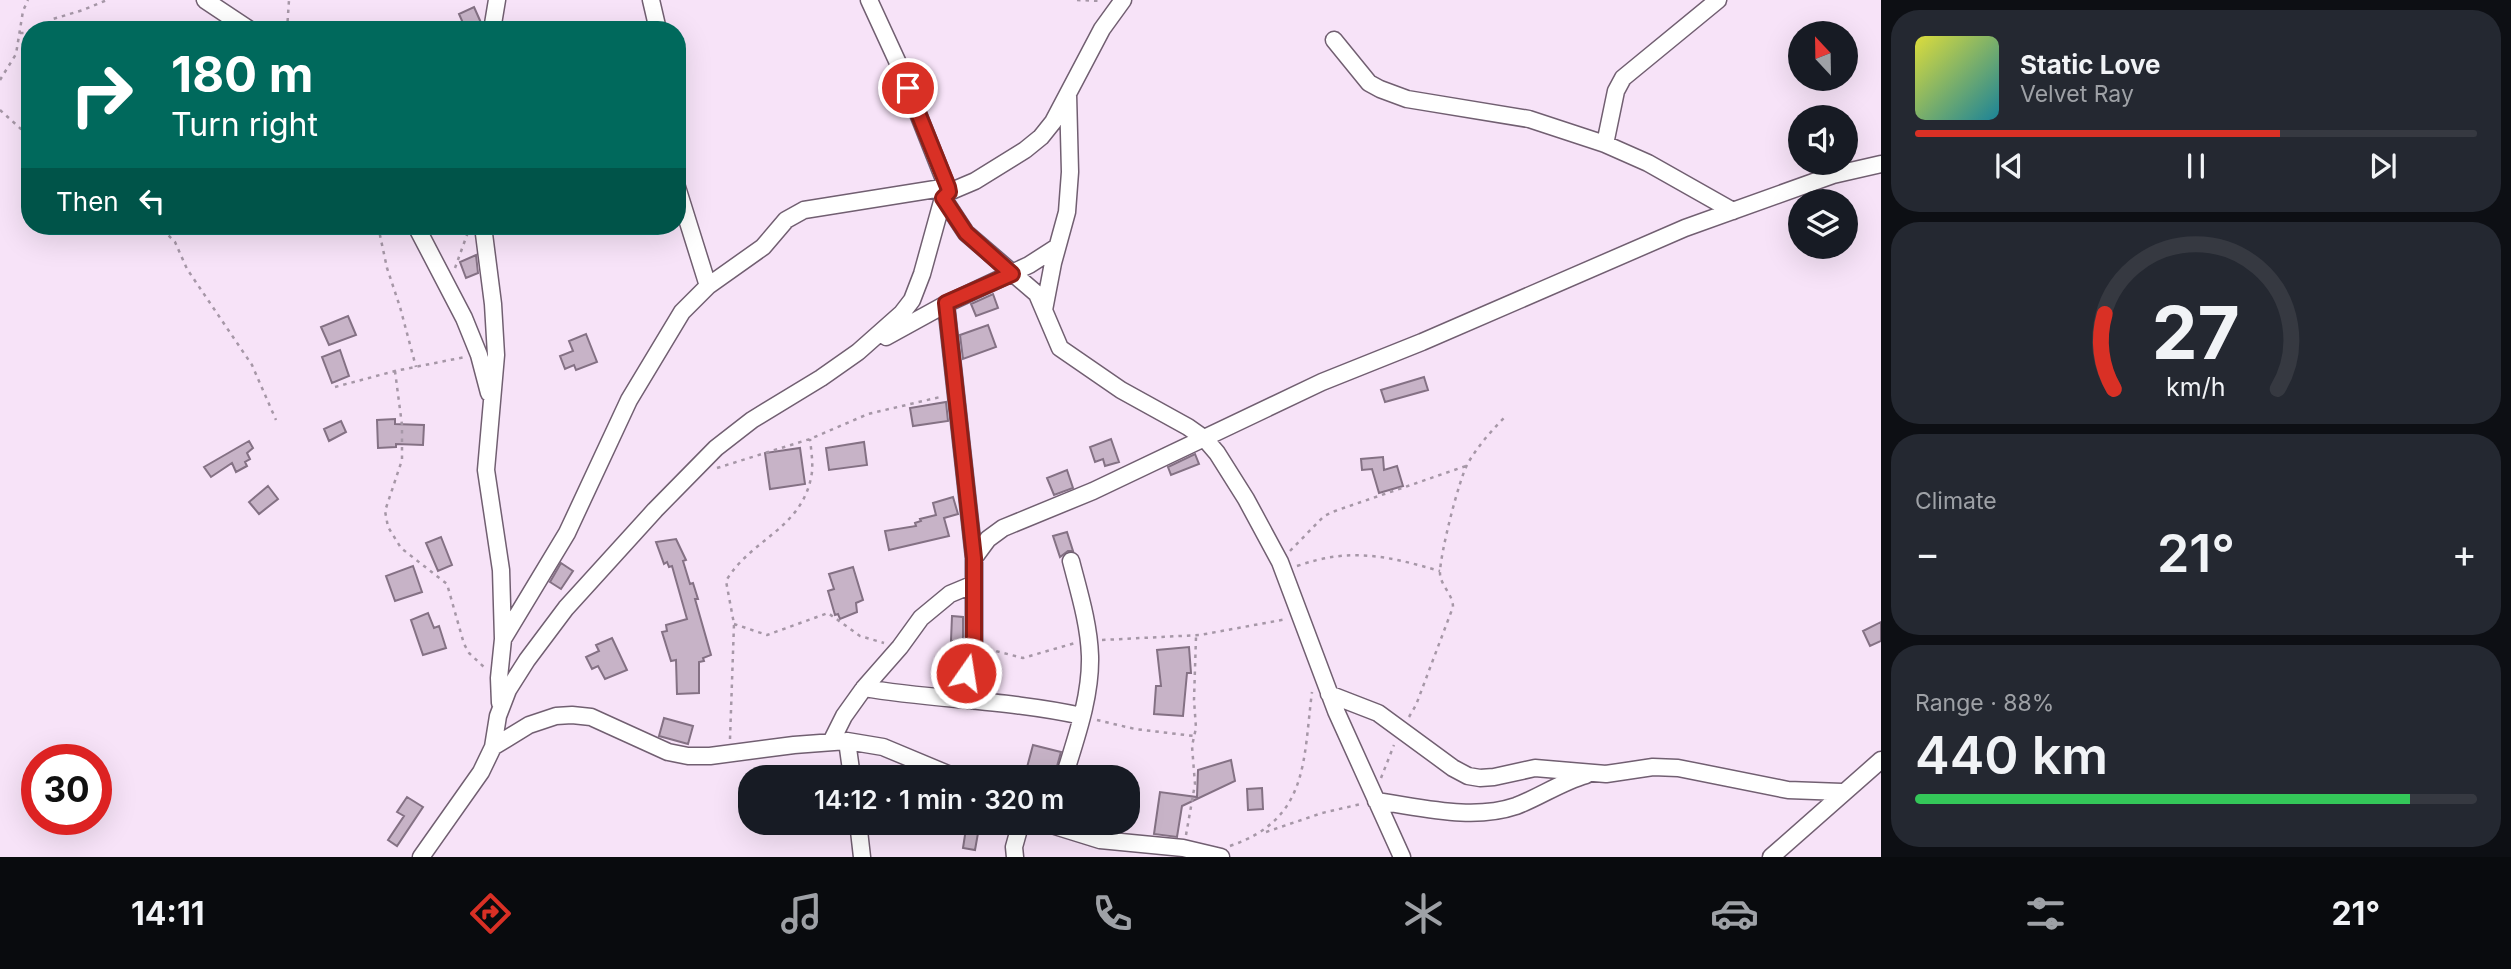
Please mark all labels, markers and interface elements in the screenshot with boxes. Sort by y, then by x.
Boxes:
north arrow [1788,21,1858,91]
map controls [1788,21,1858,259]
text: 180 m [171,45,313,104]
icon: right [56,49,147,140]
text: Static Love [2020,49,2161,80]
pin [878,58,938,118]
icon: arrive [889,69,927,107]
text: Velvet Ray [2020,80,2134,108]
text: Turn right [171,105,318,144]
button: sound [1788,105,1858,175]
icon: previous [1990,147,2028,185]
icon: pause [2177,147,2215,185]
icon: next [2364,147,2402,185]
icon: left [133,182,171,220]
text: Then [56,186,119,217]
button: layers [1788,189,1858,259]
text: 27 [2152,288,2240,377]
text: km/h [2166,371,2226,401]
text: Climate [1915,487,1997,515]
text: 21° [2157,522,2235,585]
text: − [1915,530,1940,576]
text: + [2452,530,2477,576]
position arrow [929,636,1003,710]
text: Range · 88% [1915,689,2054,717]
text: 440 km [1915,724,2108,787]
speed limit sign: 30 [21,744,112,835]
text: 14:12 · 1 min · 320 m [814,784,1064,815]
icon: directions [466,889,515,938]
icon: music [777,889,826,938]
icon: phone [1088,889,1137,938]
icon: climate [1399,889,1448,938]
icon: car [1710,889,1759,938]
icon: filters [2021,889,2070,938]
text: 14:11 [131,894,205,933]
text: 21° [2331,894,2380,933]

